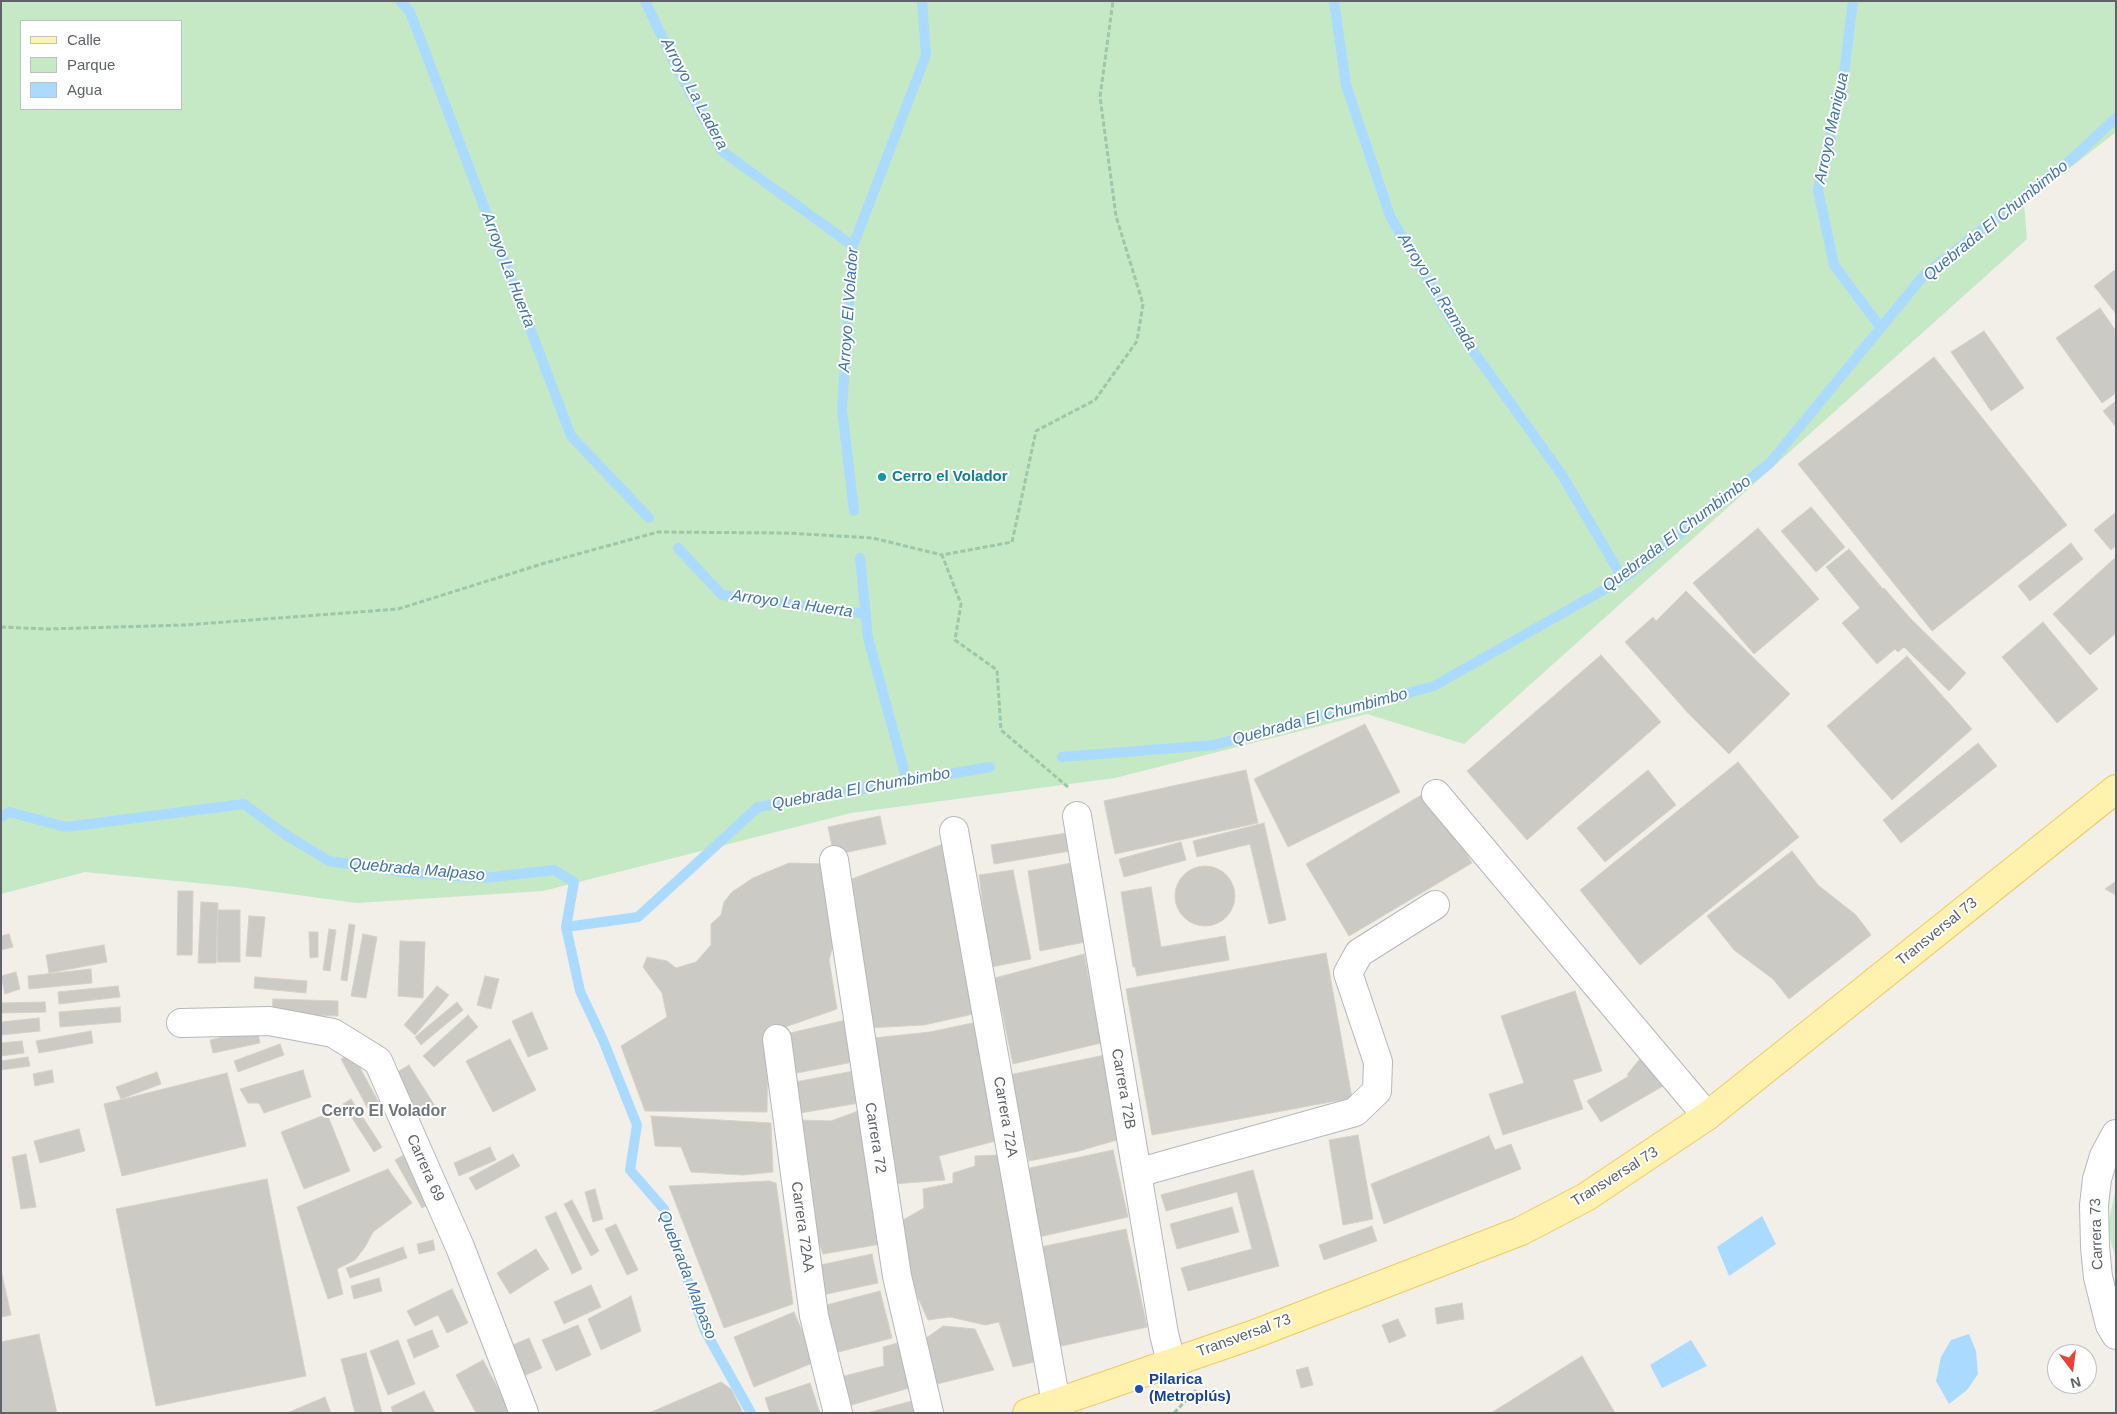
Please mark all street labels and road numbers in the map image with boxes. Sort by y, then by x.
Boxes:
street label: Transversal 73 [1893,894,1981,970]
street label: Carrera 72B [1107,1047,1139,1131]
street label: Carrera 72A [989,1075,1021,1159]
street label: Carrera 72 [861,1101,889,1175]
street label: Carrera 69 [402,1132,448,1204]
street label: Transversal 73 [1568,1143,1662,1211]
street label: Carrera 72AA [787,1180,817,1274]
street label: Carrera 73 [2087,1198,2107,1270]
street label: Transversal 73 [1195,1311,1293,1361]

